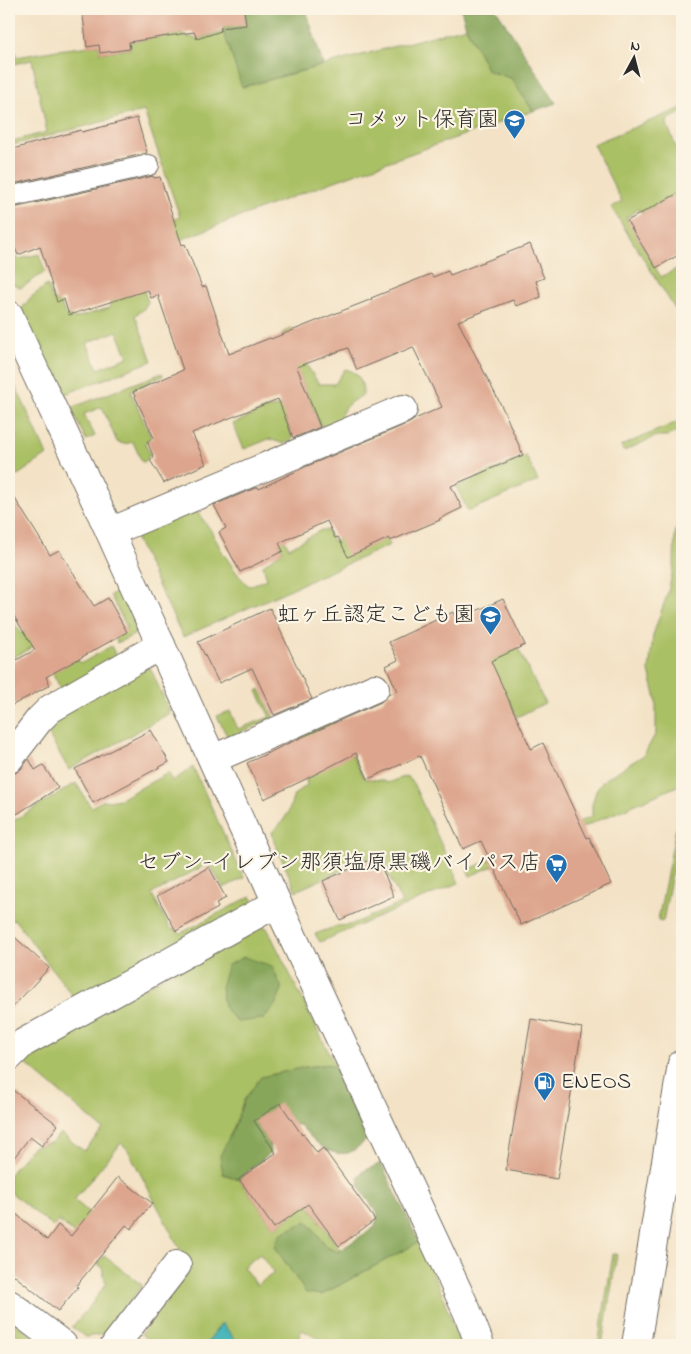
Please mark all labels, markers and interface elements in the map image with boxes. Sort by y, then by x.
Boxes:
north arrow [608,32,658,82]
text: N [629,36,641,58]
place label: コメット保育園 [345,105,499,137]
school or university icon: コメット保育園 [503,109,527,140]
place label: 虹ヶ丘認定こども園 [277,600,475,632]
school or university icon: 虹ヶ丘認定こども園 [479,604,503,635]
place label: セブン-イレブン那須塩原黒磯バイパス店 [137,848,541,880]
supermarket icon: セブン-イレブン那須塩原黒磯バイパス店 [545,852,569,883]
place label: ENEOS [561,1067,631,1099]
fuel station icon: ENEOS [533,1071,557,1102]

